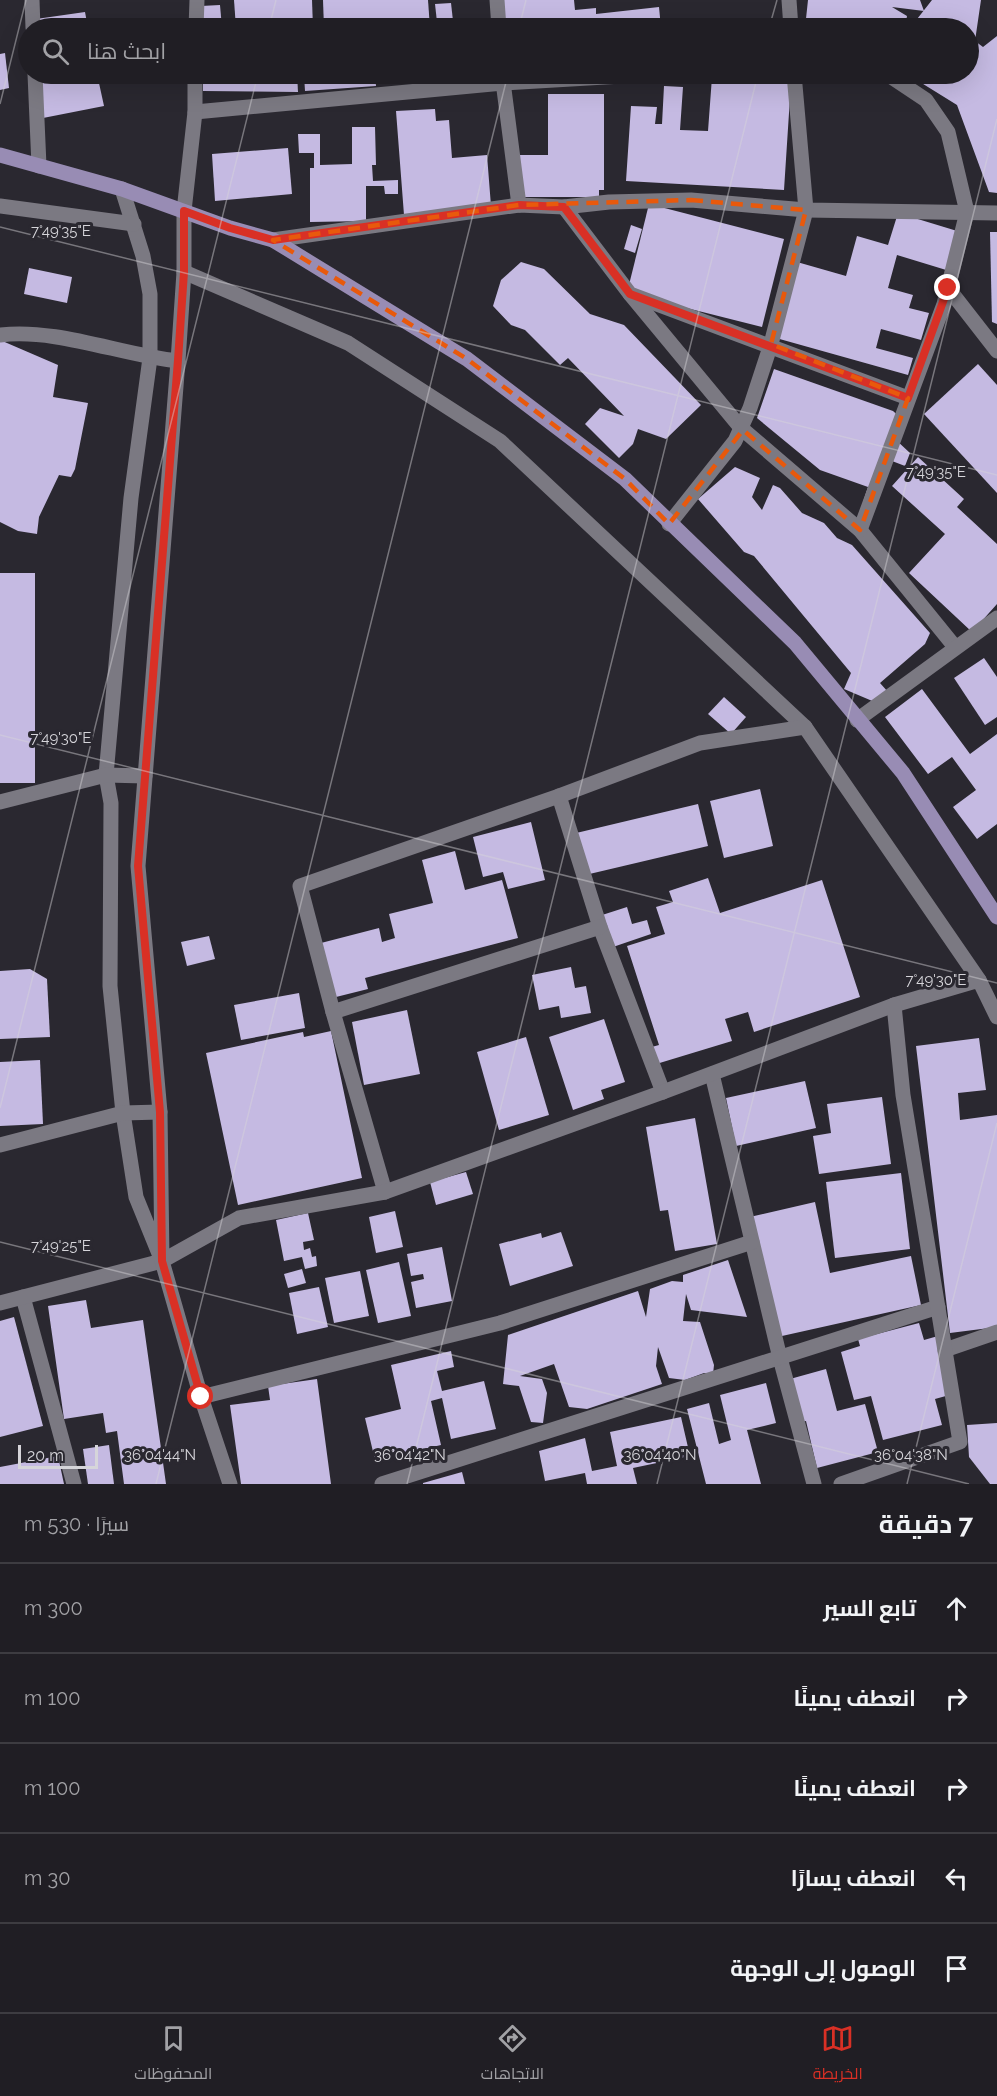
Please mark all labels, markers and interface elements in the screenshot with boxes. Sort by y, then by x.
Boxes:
search box [18,18,979,84]
icon: search [39,35,72,68]
text: ابحث هنا [87,38,166,64]
text: 7°49'35"E [31,222,91,240]
route end [934,274,960,300]
text: 7°49'35"E [906,463,966,481]
text: 7°49'30"E [31,729,91,747]
text: 7°49'30"E [906,971,966,989]
text: 7°49'25"E [31,1237,91,1255]
route start [187,1383,213,1409]
scale bar [18,1442,98,1470]
text: 20 m [27,1446,64,1465]
text: 36°04'44"N [124,1446,196,1464]
text: 36°04'42"N [374,1446,446,1464]
text: 36°04'40"N [623,1446,697,1464]
text: 36°04'38"N [874,1446,948,1464]
text: 7 دقيقة [879,1509,973,1539]
text: سيرًا · 530 m [24,1512,129,1536]
icon: ahead [940,1592,973,1625]
text: تابع السير [823,1595,916,1621]
text: 300 m [24,1596,83,1620]
icon: right [940,1682,973,1715]
text: انعطف يمينًا [793,1685,916,1711]
text: 100 m [24,1686,81,1710]
icon: right [940,1772,973,1805]
text: انعطف يمينًا [793,1775,916,1801]
text: 100 m [24,1776,81,1800]
icon: left [940,1862,973,1895]
text: انعطف يسارًا [791,1865,916,1891]
text: 30 m [24,1866,70,1890]
icon: arrive [940,1952,973,1985]
text: الوصول إلى الوجهة [730,1955,916,1981]
tab: المحفوظات [134,2022,212,2088]
tab: الاتجاهات [481,2022,544,2088]
tab: الخريطة [813,2022,863,2088]

